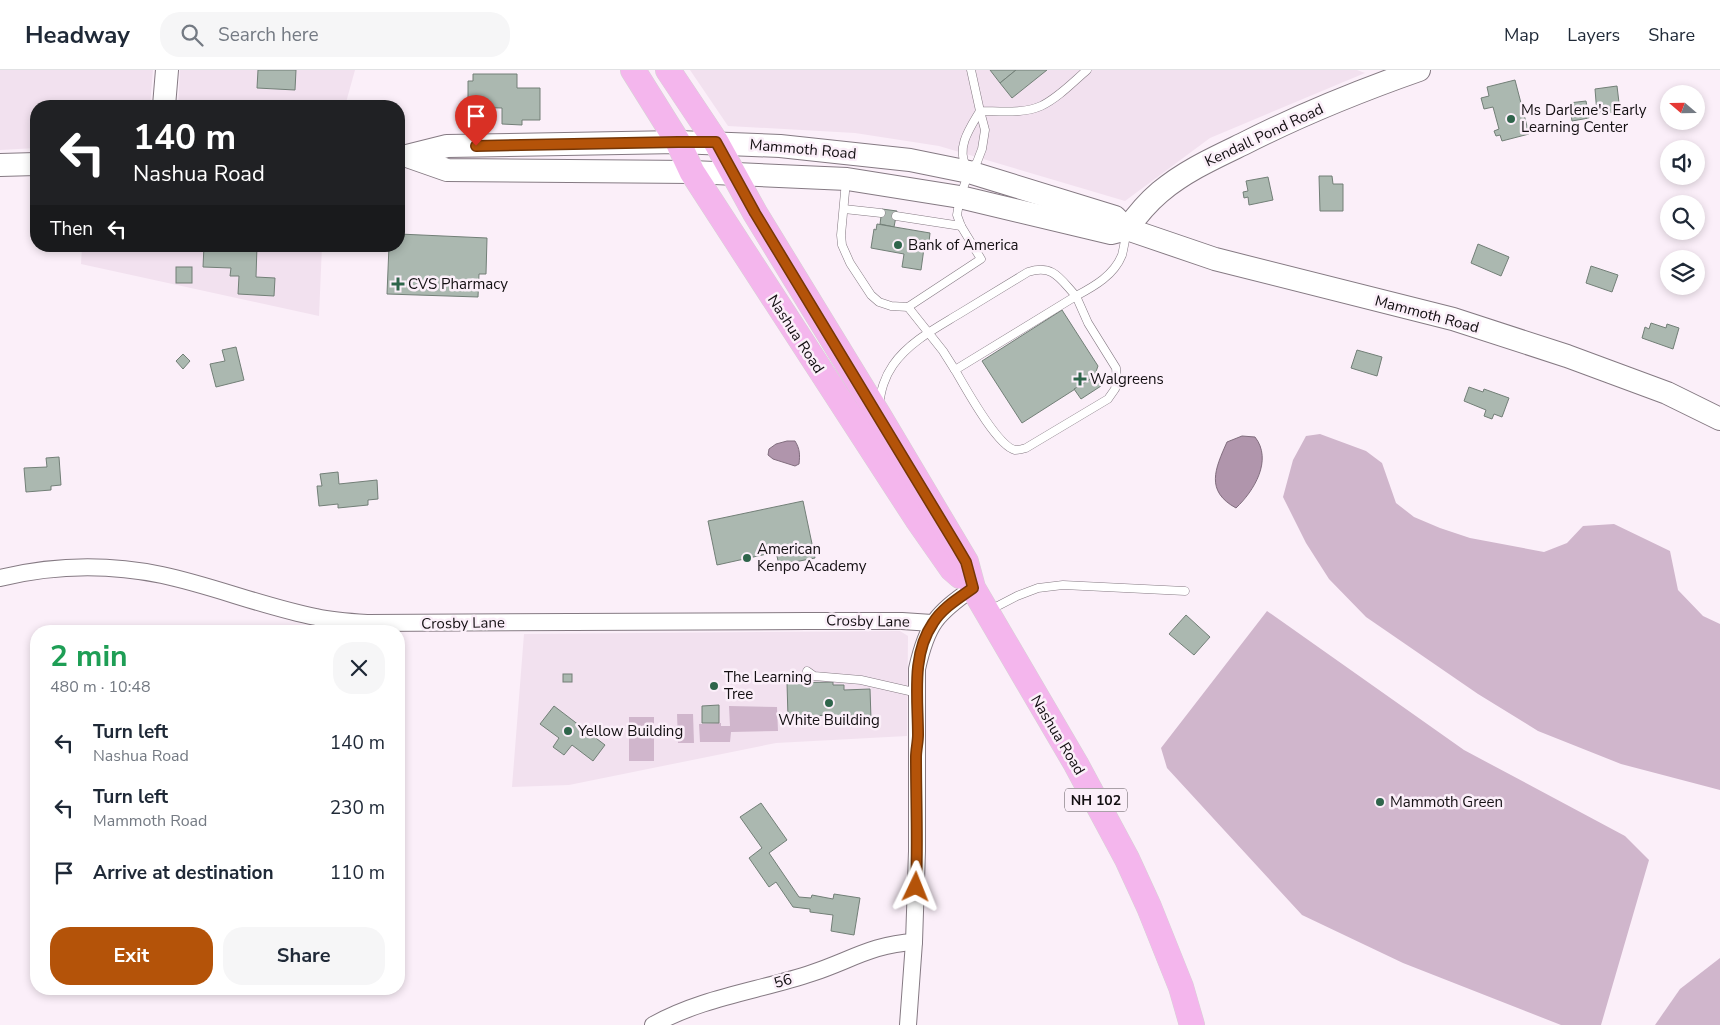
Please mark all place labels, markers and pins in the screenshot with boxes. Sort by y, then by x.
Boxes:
pin [455,95,497,146]
place label: Ms Darlene's Early Learning Center [1521,100,1647,137]
marker: Ms Darlene's Early Learning Center [1505,113,1517,125]
place label: Bank of America [908,235,1019,255]
marker: Bank of America [892,239,904,251]
place label: CVS Pharmacy [408,274,508,294]
marker: CVS Pharmacy [392,278,404,290]
place label: Walgreens [1090,369,1164,389]
marker: Walgreens [1074,373,1086,385]
place label: American Kenpo Academy [757,539,867,576]
marker: American Kenpo Academy [741,552,753,564]
place label: The Learning Tree [724,667,812,704]
marker: The Learning Tree [708,680,720,692]
marker: White Building [823,697,835,709]
place label: White Building [778,710,880,730]
place label: Yellow Building [577,721,683,741]
marker: Yellow Building [562,725,574,737]
place label: Mammoth Green [1390,792,1503,812]
marker: Mammoth Green [1374,796,1386,808]

